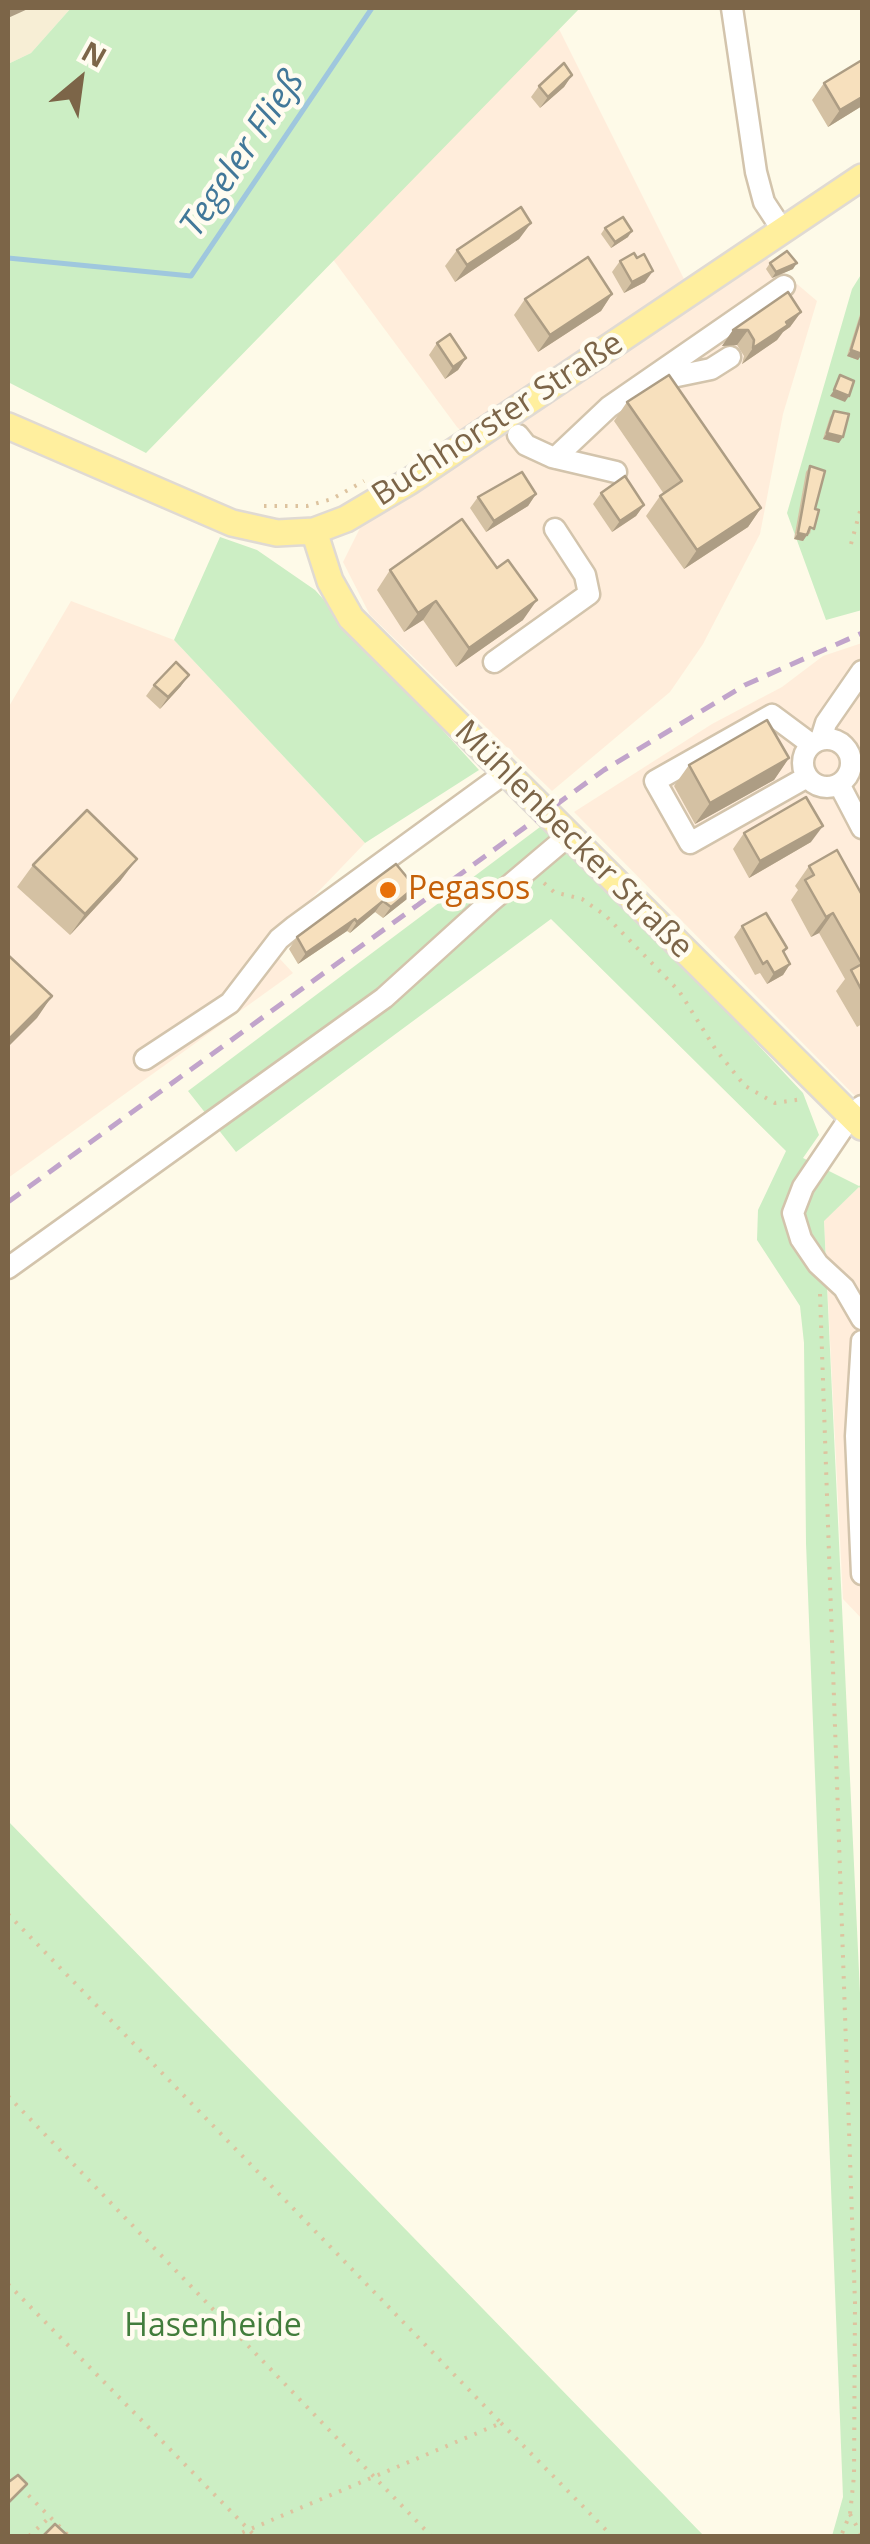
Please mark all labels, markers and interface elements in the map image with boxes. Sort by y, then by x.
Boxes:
north arrow [30,30,130,130]
text: N [75,32,114,76]
water label: Tegeler Fließ [172,63,314,245]
street label: Buchhorster Straße [366,325,630,515]
street label: Mühlenbecker Straße [446,713,700,967]
place label: Pegasos [408,871,530,909]
marker: Pegasos [377,879,399,901]
park label: Hasenheide [124,2308,302,2346]

